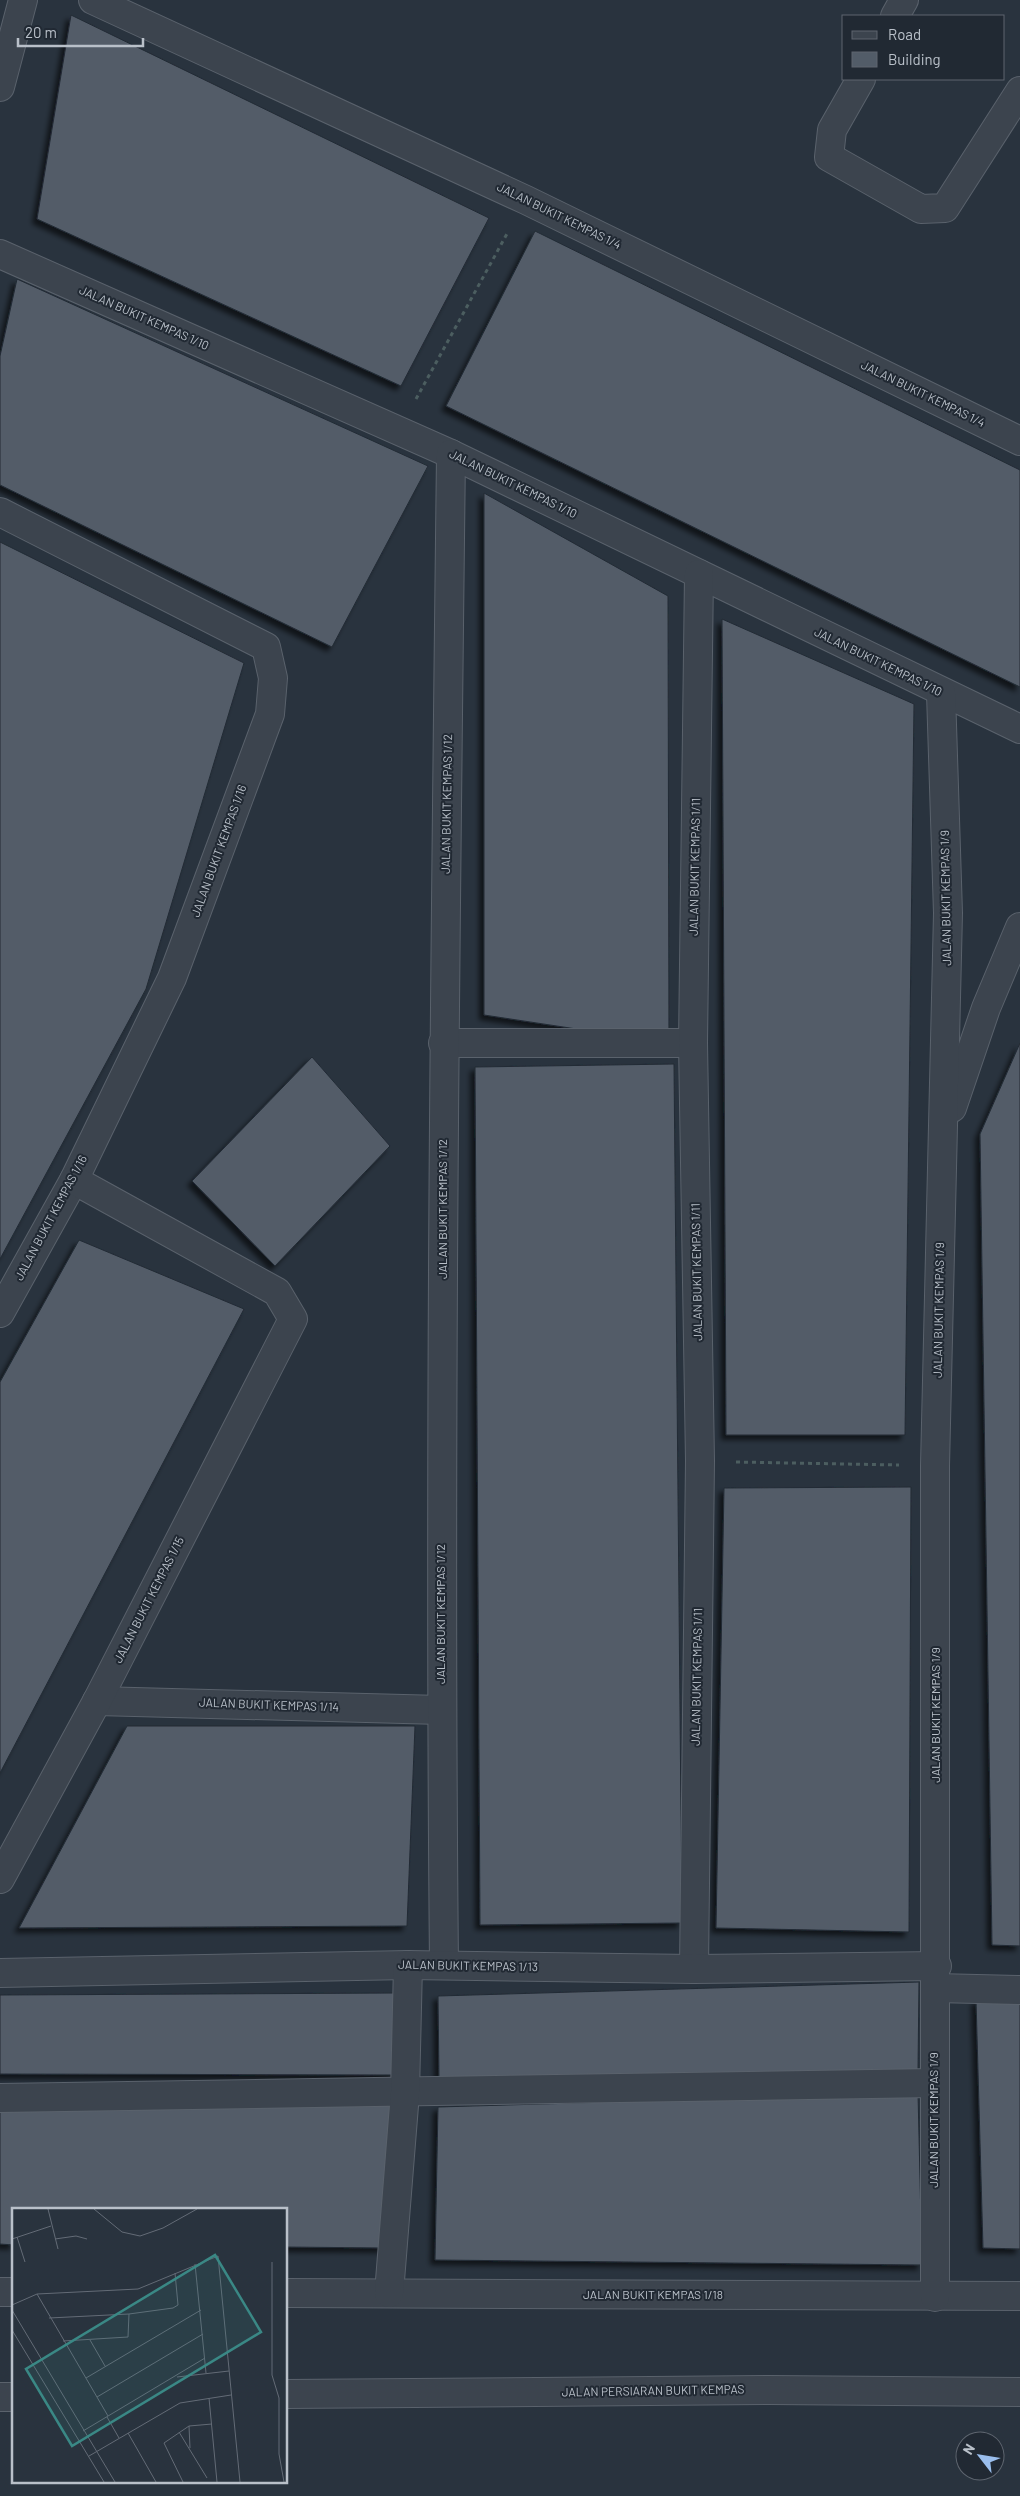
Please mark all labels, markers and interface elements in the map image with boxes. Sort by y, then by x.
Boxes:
scale bar [18,15,142,47]
legend [842,15,1005,80]
text: 20 m [25,23,57,41]
text: Road [888,25,921,43]
text: Building [888,50,941,68]
street label: JALAN BUKIT KEMPAS 1/4 [495,179,624,251]
street label: JALAN BUKIT KEMPAS 1/10 [77,282,211,352]
street label: JALAN BUKIT KEMPAS 1/4 [859,357,988,429]
street label: JALAN BUKIT KEMPAS 1/10 [447,446,580,520]
street label: JALAN BUKIT KEMPAS 1/10 [812,624,945,698]
street label: JALAN BUKIT KEMPAS 1/12 [438,734,454,874]
street label: JALAN BUKIT KEMPAS 1/16 [188,783,249,919]
street label: JALAN BUKIT KEMPAS 1/11 [686,798,702,936]
street label: JALAN BUKIT KEMPAS 1/9 [937,830,953,966]
street label: JALAN BUKIT KEMPAS 1/12 [435,1139,449,1279]
street label: JALAN BUKIT KEMPAS 1/16 [11,1153,89,1283]
street label: JALAN BUKIT KEMPAS 1/11 [688,1203,704,1341]
street label: JALAN BUKIT KEMPAS 1/9 [930,1242,946,1378]
street label: JALAN BUKIT KEMPAS 1/15 [110,1534,186,1665]
street label: JALAN BUKIT KEMPAS 1/12 [433,1544,447,1684]
street label: JALAN BUKIT KEMPAS 1/11 [688,1608,704,1746]
street label: JALAN BUKIT KEMPAS 1/9 [928,1647,942,1783]
street label: JALAN BUKIT KEMPAS 1/14 [199,1695,339,1713]
street label: JALAN BUKIT KEMPAS 1/13 [398,1957,538,1973]
street label: JALAN BUKIT KEMPAS 1/9 [926,2052,940,2188]
inset map [12,2208,288,2484]
street label: JALAN BUKIT KEMPAS 1/18 [583,2287,723,2301]
street label: JALAN PERSIARAN BUKIT KEMPAS [561,2381,744,2399]
north arrow [955,2431,1005,2481]
text: N [959,2441,978,2457]

